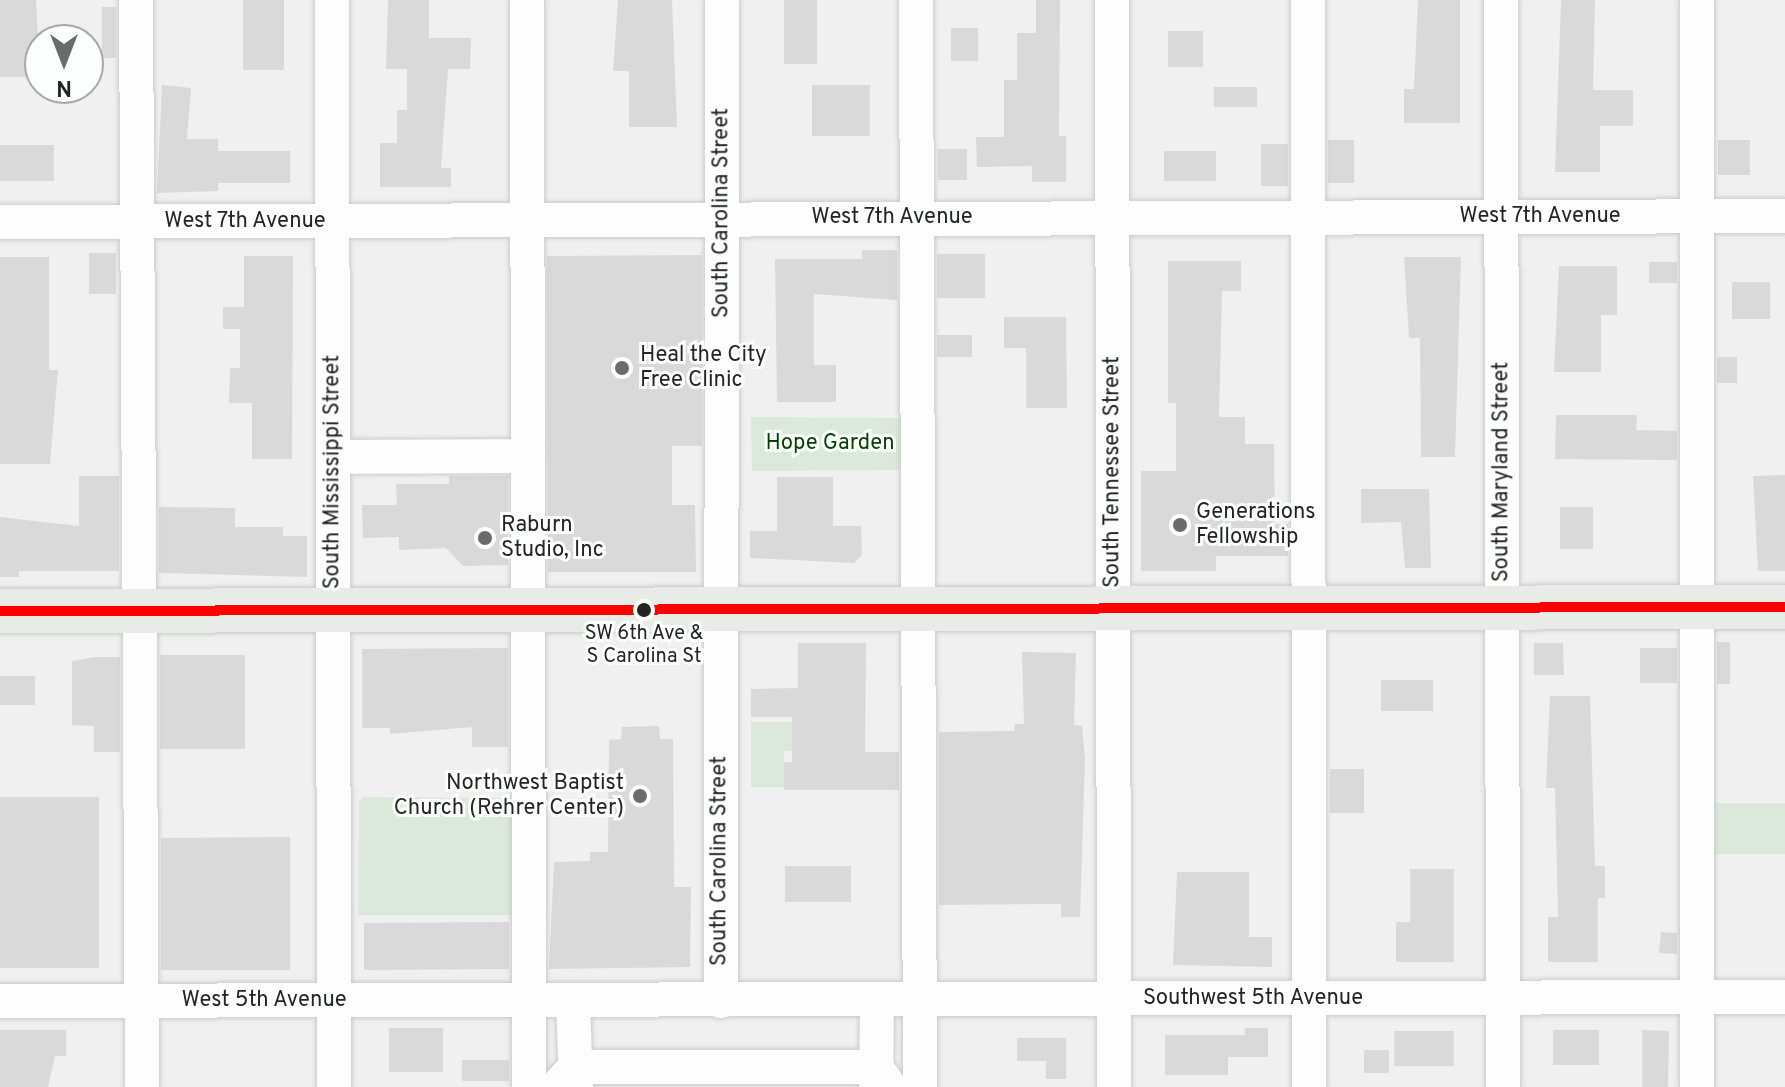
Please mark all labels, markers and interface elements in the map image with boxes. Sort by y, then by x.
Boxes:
north arrow [24,24,104,104]
text: N [56,73,72,100]
street label: South Carolina Street [709,108,735,318]
street label: West 7th Avenue [1458,204,1622,230]
street label: West 7th Avenue [810,205,974,231]
street label: West 7th Avenue [163,209,327,235]
place label: Heal the City Free Clinic [640,342,767,394]
street label: South Mississippi Street [320,355,346,589]
street label: South Tennessee Street [1100,355,1126,589]
marker: Heal the City Free Clinic [611,357,633,379]
street label: South Maryland Street [1489,362,1515,582]
park label: Hope Garden [765,431,895,457]
place label: Generations Fellowship [1196,499,1316,550]
place label: Raburn Studio, Inc [501,512,604,564]
marker: Generations Fellowship [1171,516,1189,534]
marker: Raburn Studio, Inc [476,529,494,547]
marker: SW 6th Ave & S Carolina St [636,602,652,618]
place label: SW 6th Ave & S Carolina St [584,622,704,669]
street label: South Carolina Street [707,756,733,966]
place label: Northwest Baptist Church (Rehrer Center) [394,770,624,822]
marker: Northwest Baptist Church (Rehrer Center) [631,787,649,805]
street label: Southwest 5th Avenue [1143,986,1363,1012]
street label: West 5th Avenue [181,988,347,1014]

